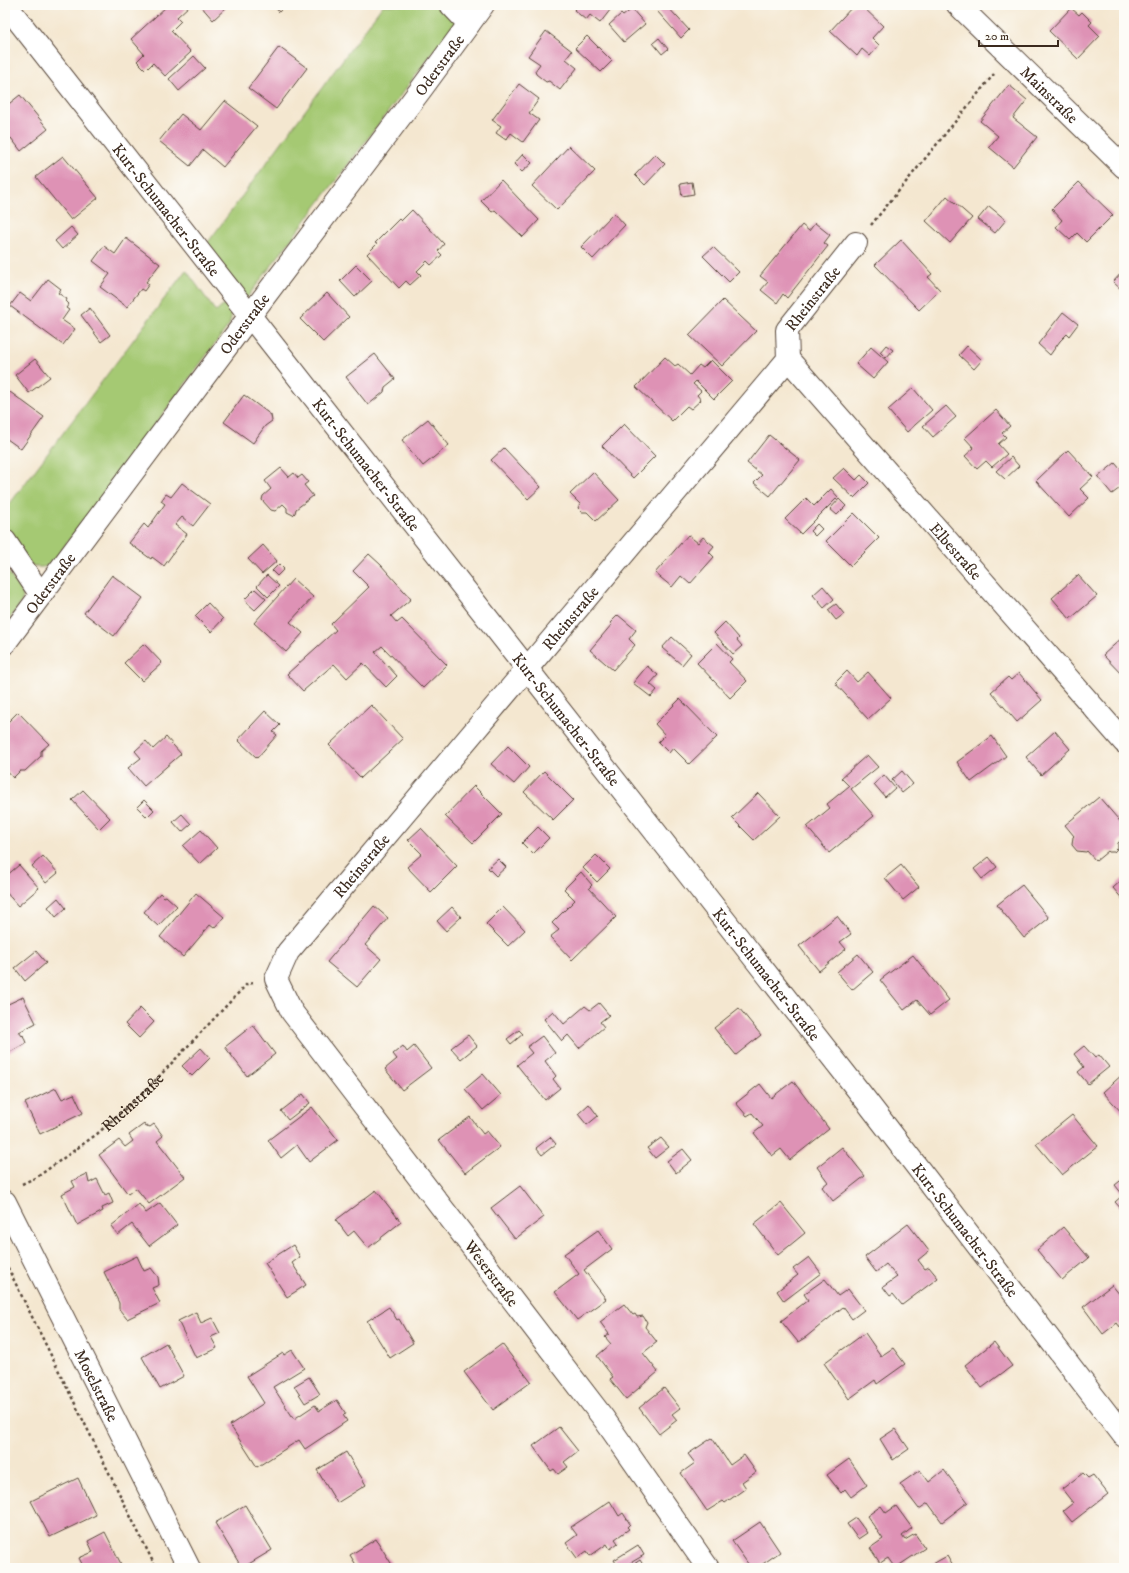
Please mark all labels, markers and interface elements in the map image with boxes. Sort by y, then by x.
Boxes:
scale bar [979,22,1058,48]
text: 20 m [985,29,1009,44]
street label: Oderstraße [411,30,469,100]
street label: Mainstraße [1016,62,1082,128]
street label: Kurt-Schumacher-Straße [107,140,224,281]
street label: Rheinstraße [781,262,845,335]
street label: Oderstraße [215,289,275,359]
street label: Kurt-Schumacher-Straße [308,395,424,536]
street label: Elbestraße [925,519,986,584]
street label: Oderstraße [21,549,80,618]
street label: Rheinstraße [538,582,604,654]
street label: Kurt-Schumacher-Straße [508,649,624,791]
street label: Rheinstraße [329,830,395,902]
street label: Kurt-Schumacher-Straße [708,904,825,1045]
street label: Rheinstraße [98,1069,168,1136]
street label: Kurt-Schumacher-Straße [907,1160,1023,1302]
street label: Weserstraße [459,1236,523,1311]
street label: Moselstraße [70,1346,123,1425]

